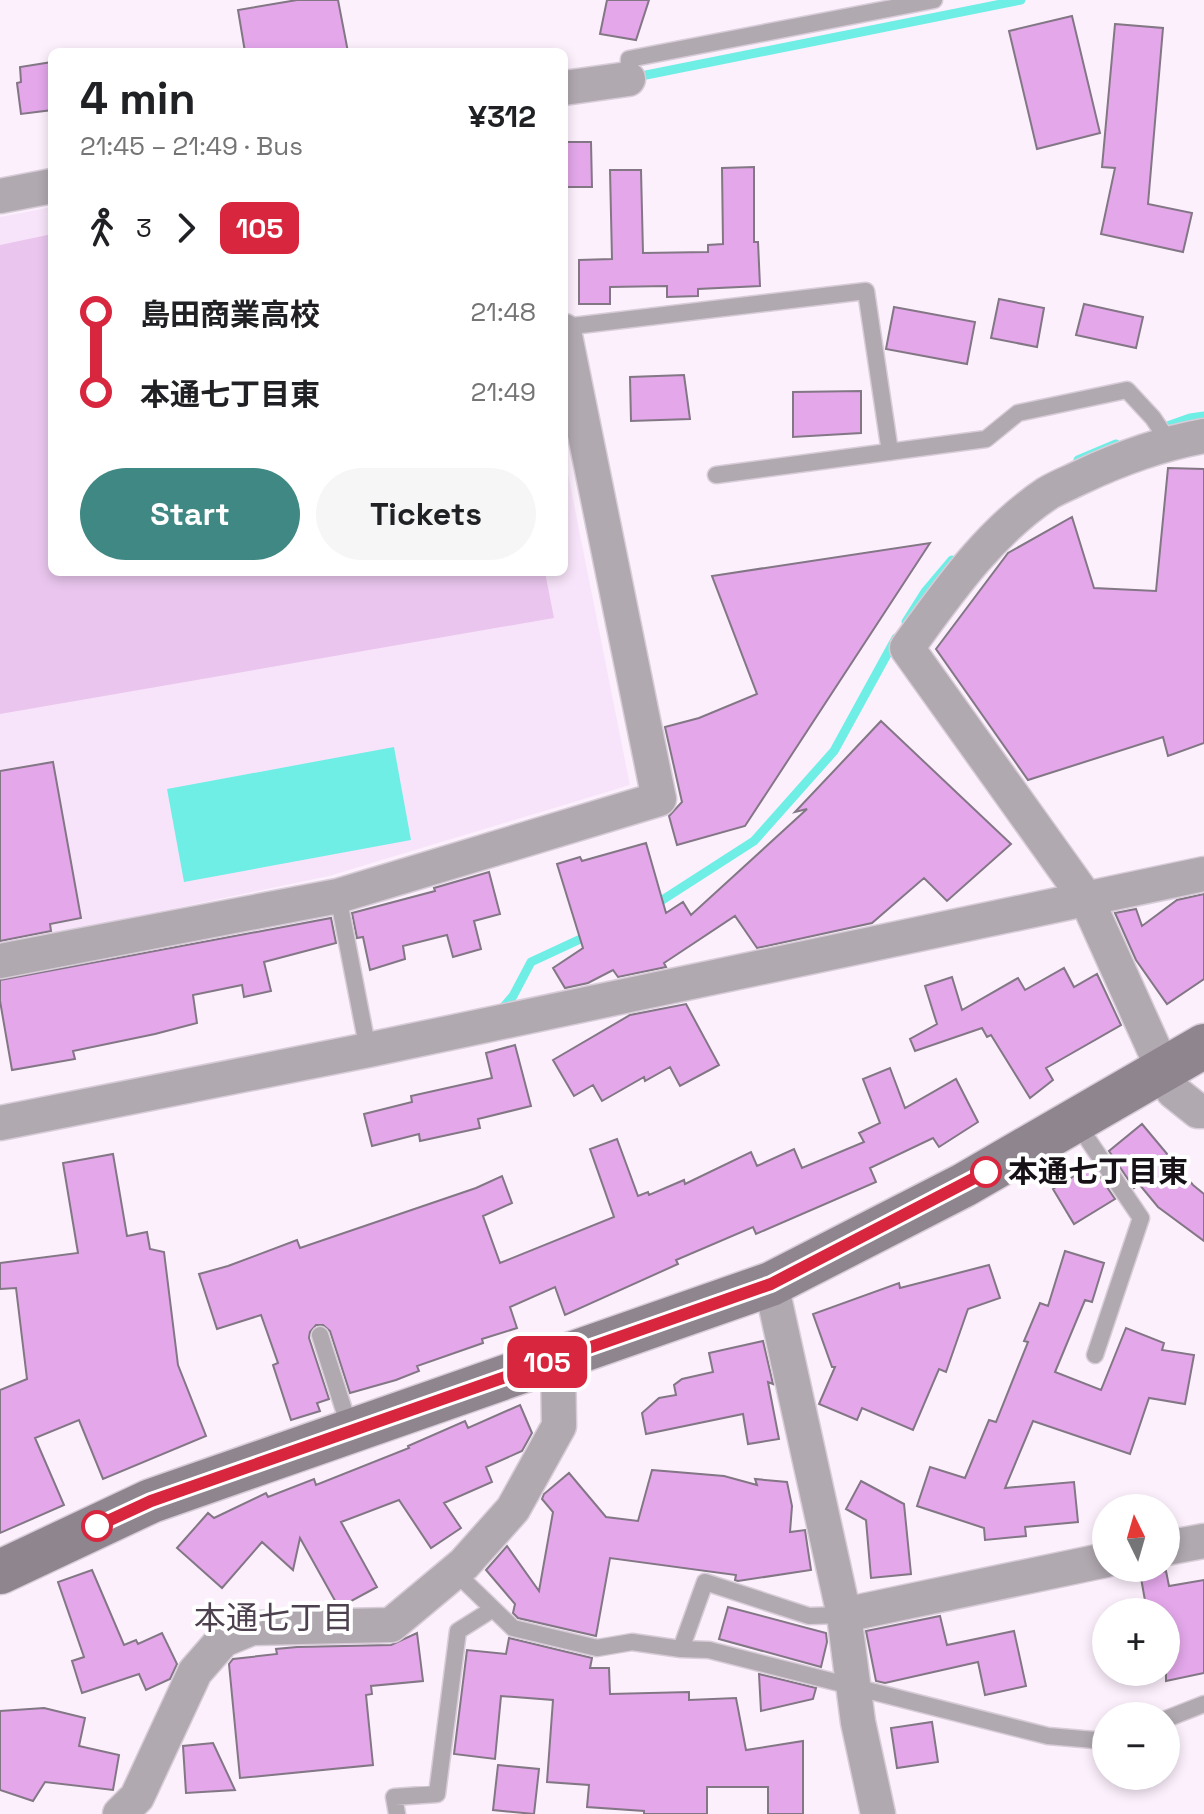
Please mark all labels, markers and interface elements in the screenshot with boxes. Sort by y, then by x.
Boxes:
text: 4 min [80,71,196,127]
text: ¥312 [468,97,536,136]
text: 21:45 – 21:49 · Bus [80,129,303,163]
icon: walk [80,206,124,250]
icon: forward [164,206,208,250]
text: 105 [236,210,283,246]
text: 3 [136,211,152,245]
text: 島田商業高校 [140,295,320,334]
text: 21:48 [470,295,536,329]
text: 本通七丁目東 [140,375,320,414]
text: 21:49 [471,375,536,409]
button: Start [80,468,300,560]
button: Tickets [316,468,536,560]
place label: 本通七丁目東 [1008,1152,1188,1191]
marker: 本通七丁目東 [971,1157,1001,1187]
line badge: 105 [501,1336,593,1388]
text: 105 [523,1344,571,1380]
north arrow [1092,1494,1180,1582]
map controls [1092,1494,1180,1790]
unlabelled marker [82,1511,112,1541]
district label: 本通七丁目 [194,1598,354,1638]
button: + [1092,1598,1180,1686]
button: − [1092,1702,1180,1790]

